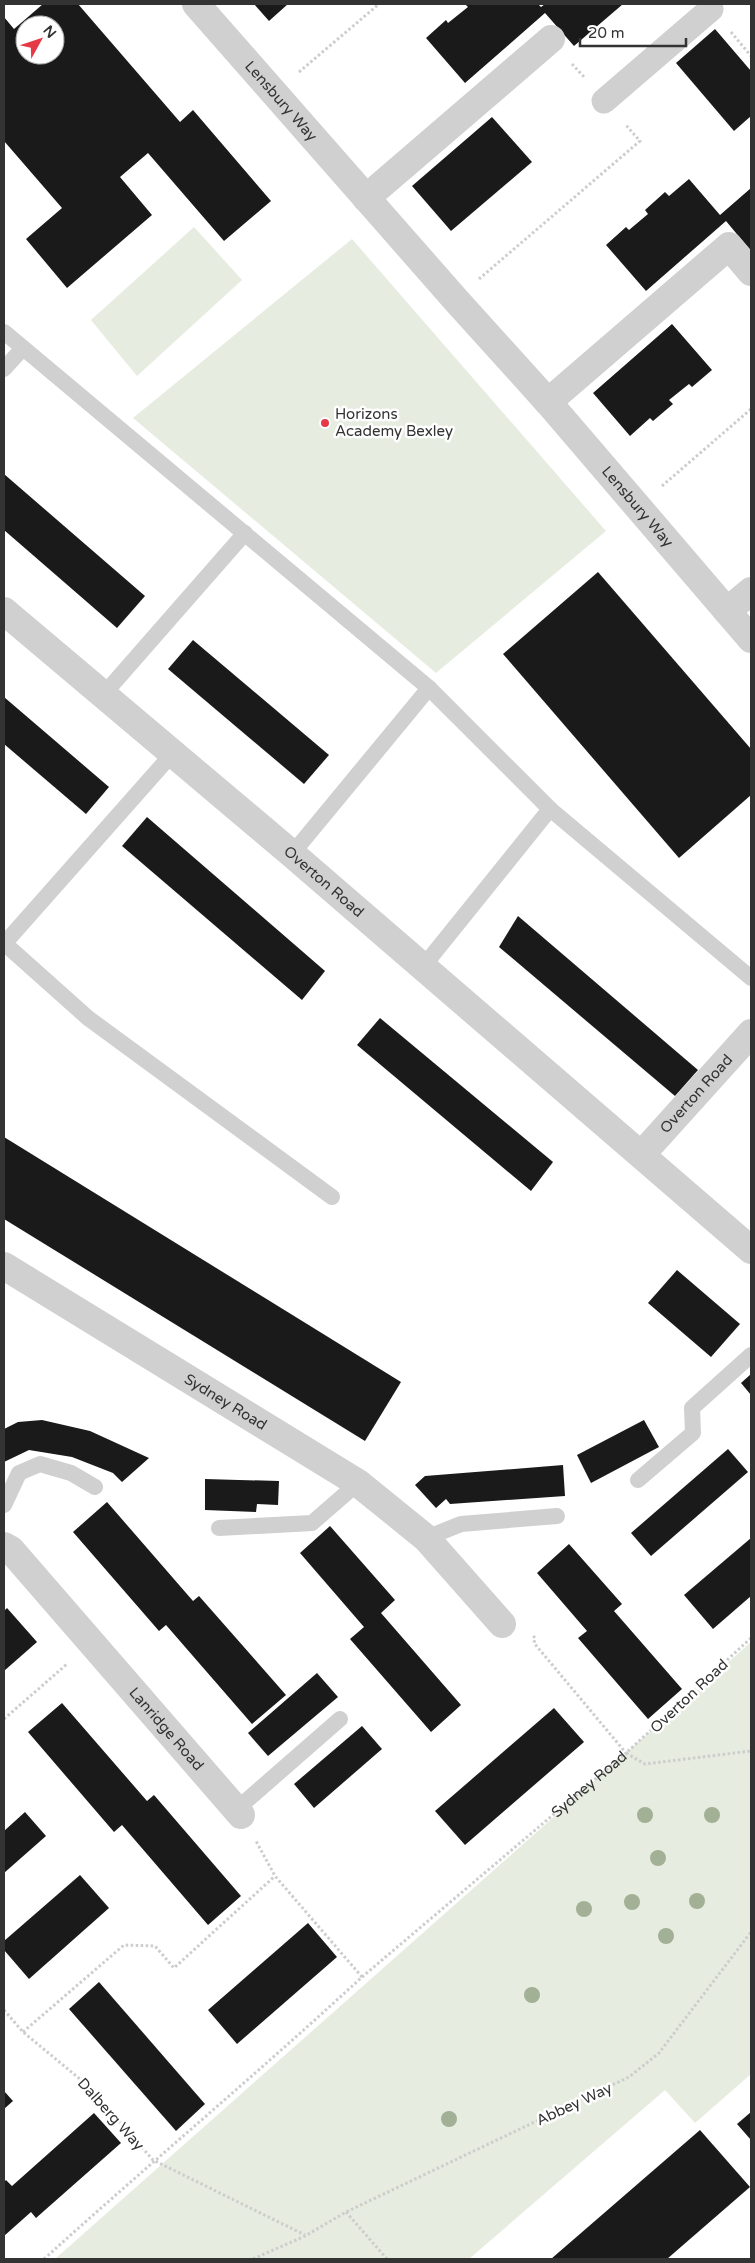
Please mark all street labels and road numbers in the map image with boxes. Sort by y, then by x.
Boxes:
street label: Lensbury Way [241,57,321,145]
street label: Lensbury Way [598,462,677,551]
street label: Overton Road [280,842,368,921]
street label: Overton Road [656,1051,736,1137]
street label: Sydney Road [181,1370,270,1434]
street label: Overton Road [646,1655,732,1737]
street label: Lanridge Road [125,1683,207,1774]
street label: Sydney Road [548,1747,631,1821]
street label: Dalberg Way [74,2074,148,2154]
street label: Abbey Way [533,2079,615,2129]

